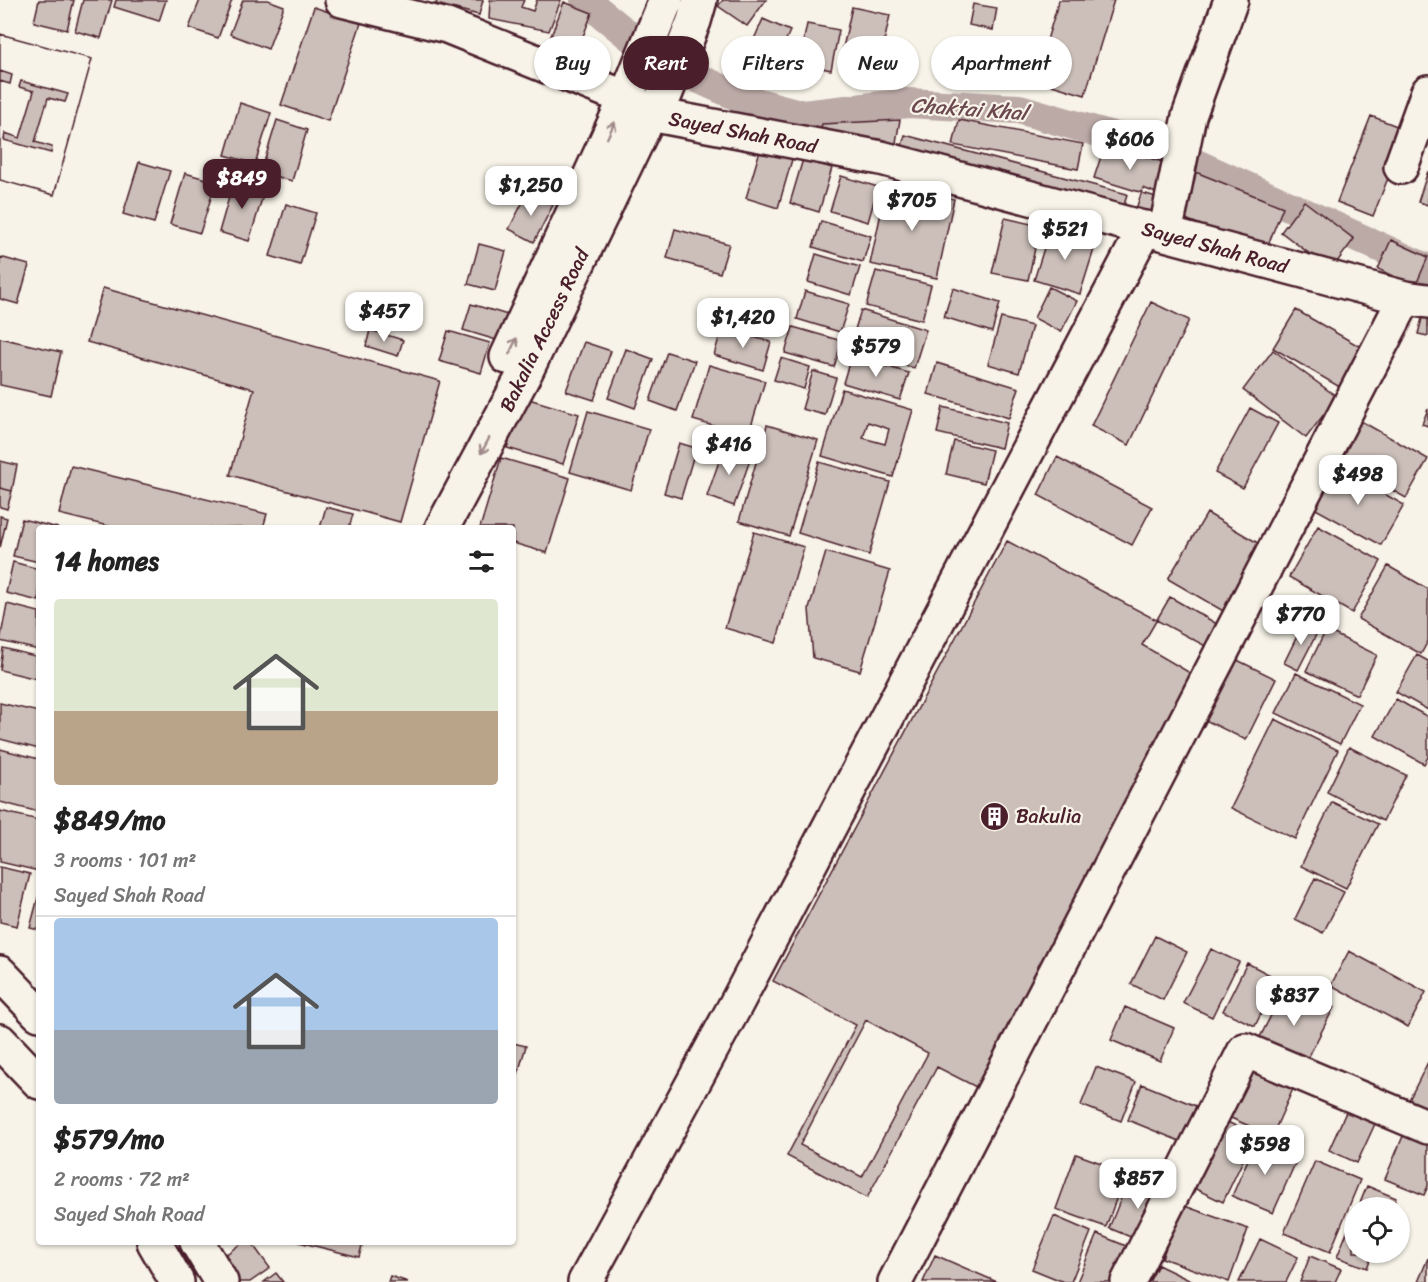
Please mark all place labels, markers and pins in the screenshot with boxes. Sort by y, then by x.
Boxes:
pin: $606 [1094,120,1166,171]
pin: $849 [206,159,278,210]
pin: $1,250 [482,166,580,217]
pin: $705 [876,181,948,232]
pin: $521 [1029,210,1101,261]
pin: $457 [348,292,420,343]
pin: $1,420 [694,298,792,349]
pin: $579 [840,327,912,378]
pin: $416 [693,425,765,476]
pin: $498 [1322,455,1394,506]
pin: $770 [1265,595,1337,646]
place label: Bakulia [1016,799,1081,834]
building icon: Bakulia [979,800,1011,832]
pin: $837 [1258,976,1330,1027]
pin: $598 [1229,1125,1301,1176]
pin: $857 [1102,1159,1174,1210]

